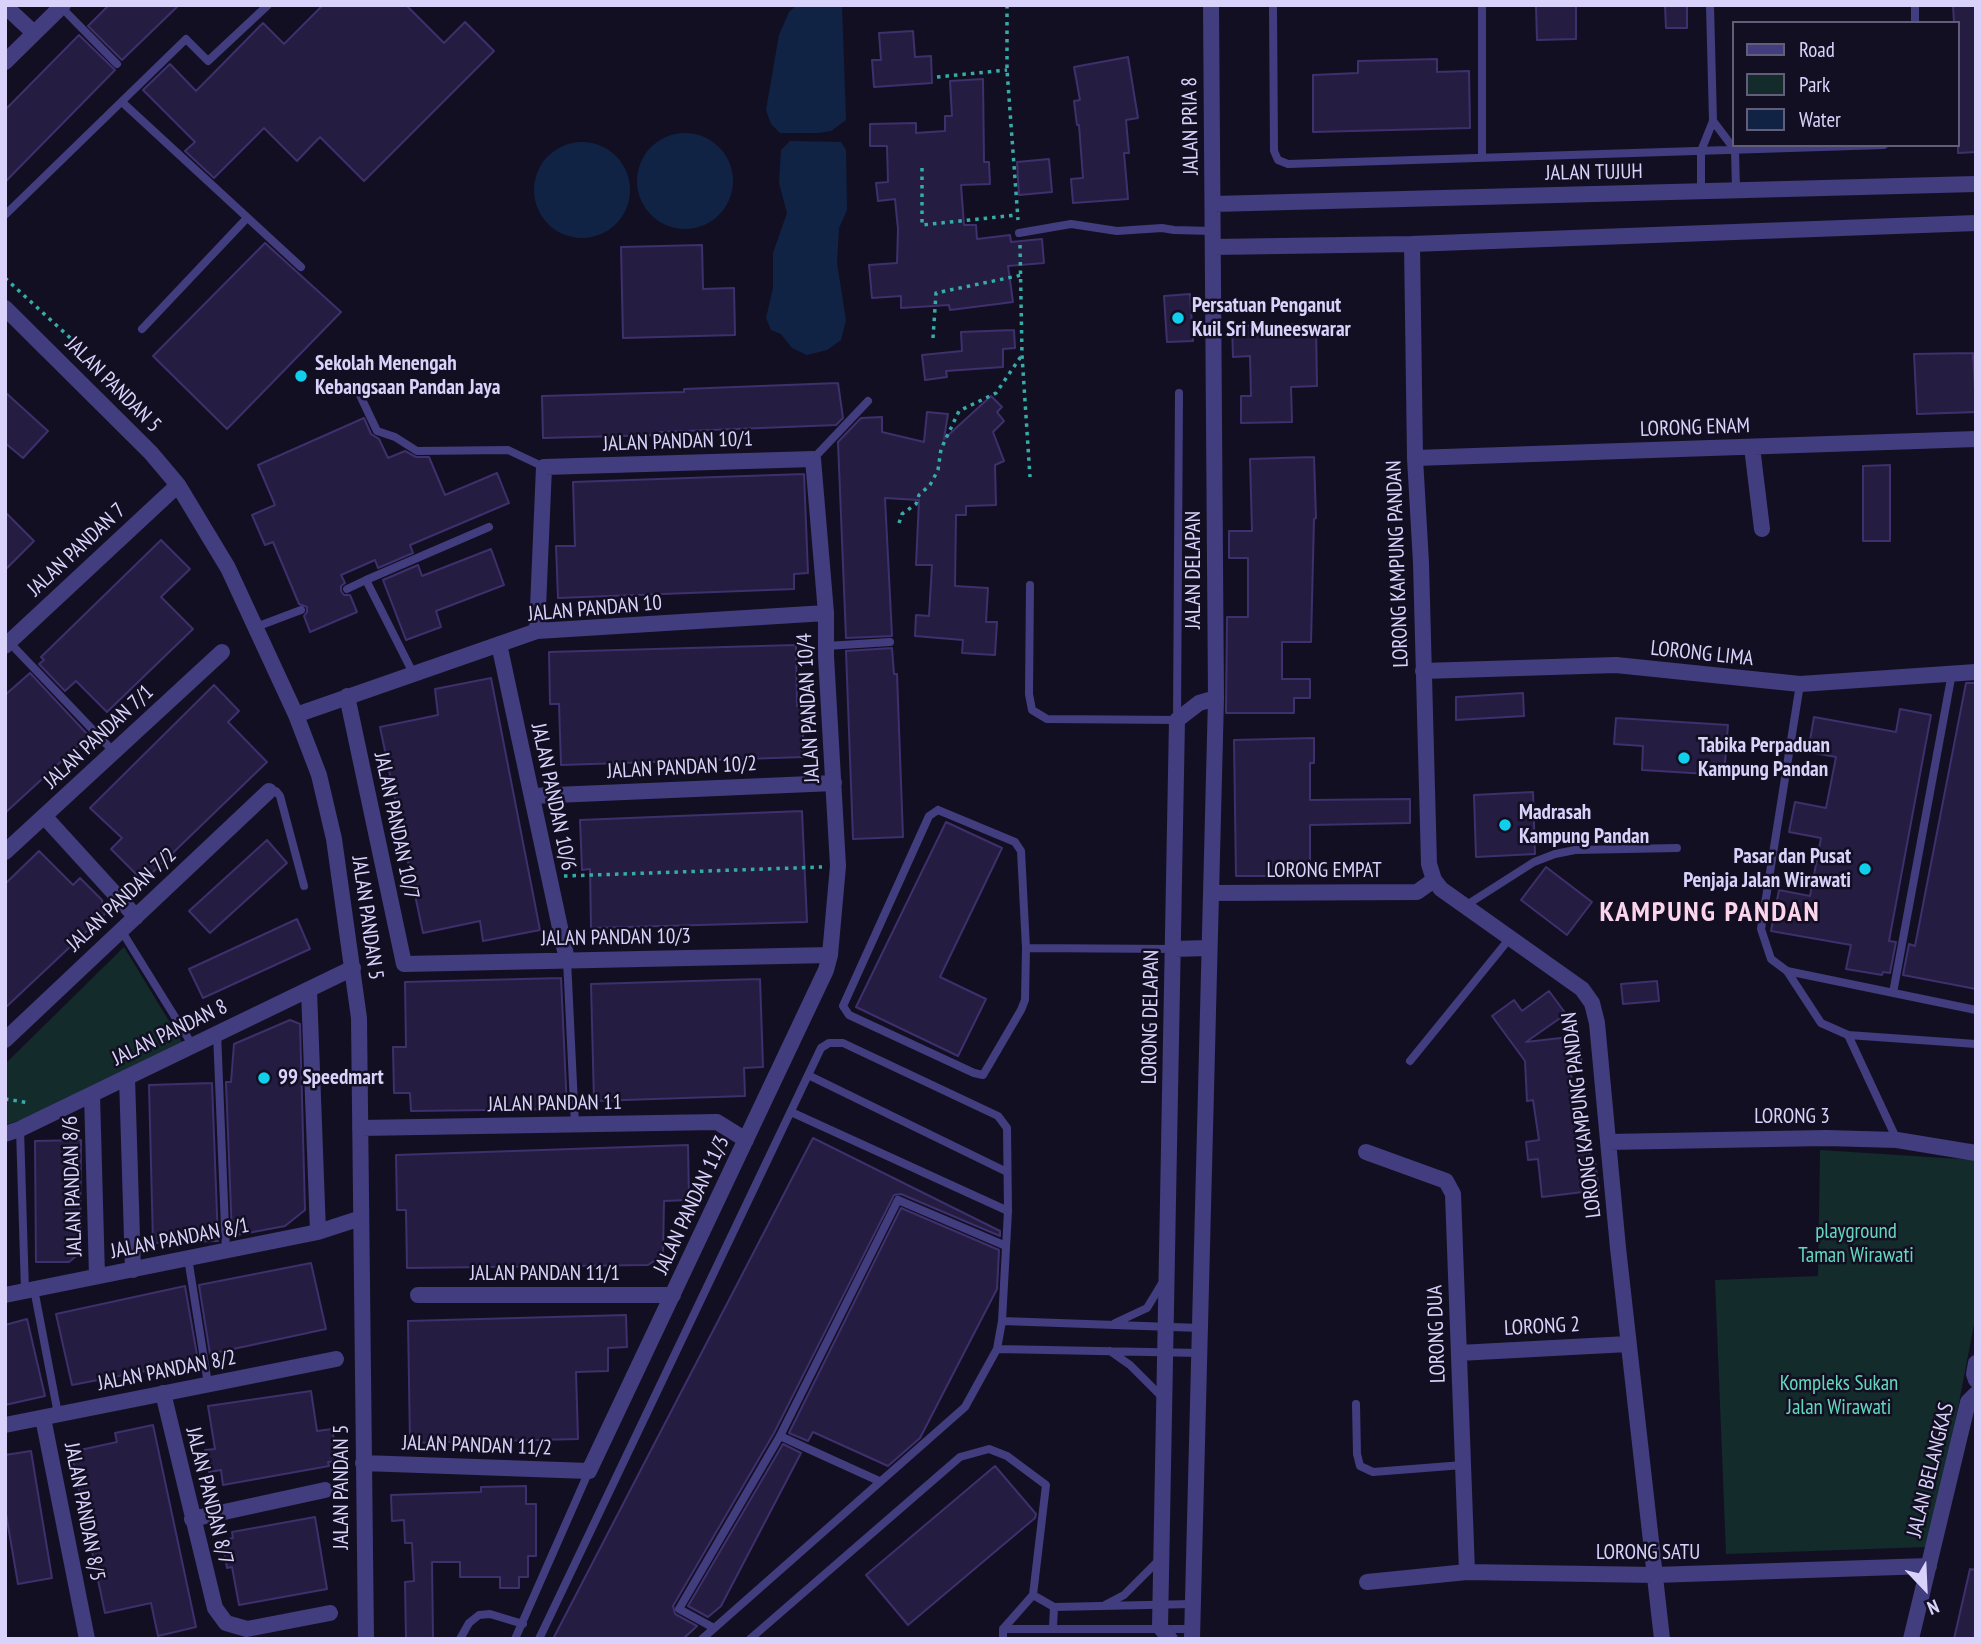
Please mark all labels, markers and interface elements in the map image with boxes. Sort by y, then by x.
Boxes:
legend [1732,21,1960,147]
text: Road [1799,36,1835,63]
text: Park [1799,71,1830,98]
street label: JALAN PRIA 8 [1178,77,1204,175]
text: Water [1799,106,1841,133]
street label: JALAN TUJUH [1545,160,1643,186]
place label: Persatuan Penganut Kuil Sri Muneeswarar [1192,293,1351,343]
marker: Persatuan Penganut Kuil Sri Muneeswarar [1170,310,1186,326]
street label: JALAN PANDAN 5 [60,332,166,438]
place label: Sekolah Menengah Kebangsaan Pandan Jaya [315,351,500,401]
marker: Sekolah Menengah Kebangsaan Pandan Jaya [293,368,309,384]
street label: LORONG ENAM [1640,413,1750,443]
street label: JALAN PANDAN 10/1 [603,427,753,457]
street label: LORONG KAMPUNG PANDAN [1382,460,1414,668]
street label: JALAN PANDAN 7 [23,498,131,602]
street label: JALAN DELAPAN [1181,511,1207,629]
street label: JALAN PANDAN 10 [527,591,663,627]
street label: JALAN PANDAN 10/4 [792,632,826,784]
street label: LORONG LIMA [1649,636,1755,672]
street label: JALAN PANDAN 7/1 [39,680,159,794]
street label: JALAN PANDAN 10/6 [525,721,581,873]
place label: Tabika Perpaduan Kampung Pandan [1698,733,1830,783]
street label: JALAN PANDAN 10/7 [368,750,424,902]
marker: Tabika Perpaduan Kampung Pandan [1676,750,1692,766]
street label: JALAN PANDAN 10/2 [606,751,758,785]
place label: Madrasah Kampung Pandan [1519,800,1649,850]
marker: Madrasah Kampung Pandan [1497,817,1513,833]
street label: JALAN PANDAN 7/2 [62,843,182,957]
place label: Pasar dan Pusat Penjaja Jalan Wirawati [1683,844,1851,894]
street label: JALAN PANDAN 5 [346,854,388,982]
street label: LORONG EMPAT [1266,858,1382,884]
marker: Pasar dan Pusat Penjaja Jalan Wirawati [1857,861,1873,877]
district label: KAMPUNG PANDAN [1601,896,1819,930]
street label: JALAN PANDAN 10/3 [541,924,691,952]
street label: LORONG DELAPAN [1137,950,1165,1084]
street label: JALAN PANDAN 8 [108,994,232,1072]
street label: LORONG KAMPUNG PANDAN [1557,1011,1607,1219]
place label: 99 Speedmart [278,1065,384,1091]
marker: 99 Speedmart [256,1070,272,1086]
street label: JALAN PANDAN 11 [488,1090,622,1118]
street label: LORONG 3 [1754,1104,1830,1130]
street label: JALAN PANDAN 8/6 [58,1115,88,1257]
street label: JALAN PANDAN 11/3 [649,1132,735,1278]
street label: JALAN PANDAN 8/1 [109,1213,251,1265]
park label: playground Taman Wirawati [1798,1219,1914,1269]
street label: JALAN PANDAN 11/1 [470,1261,620,1287]
street label: LORONG DUA [1423,1285,1451,1383]
street label: LORONG 2 [1504,1312,1580,1342]
street label: JALAN PANDAN 8/2 [96,1345,238,1397]
park label: Kompleks Sukan Jalan Wirawati [1780,1371,1898,1421]
street label: JALAN BELANGKAS [1902,1400,1960,1540]
street label: JALAN PANDAN 8/7 [180,1425,238,1567]
street label: JALAN PANDAN 5 [329,1425,355,1549]
street label: JALAN PANDAN 11/2 [402,1431,552,1461]
street label: JALAN PANDAN 8/5 [58,1441,110,1583]
street label: LORONG SATU [1596,1540,1700,1566]
north arrow [1890,1553,1960,1623]
text: N [1924,1594,1943,1620]

